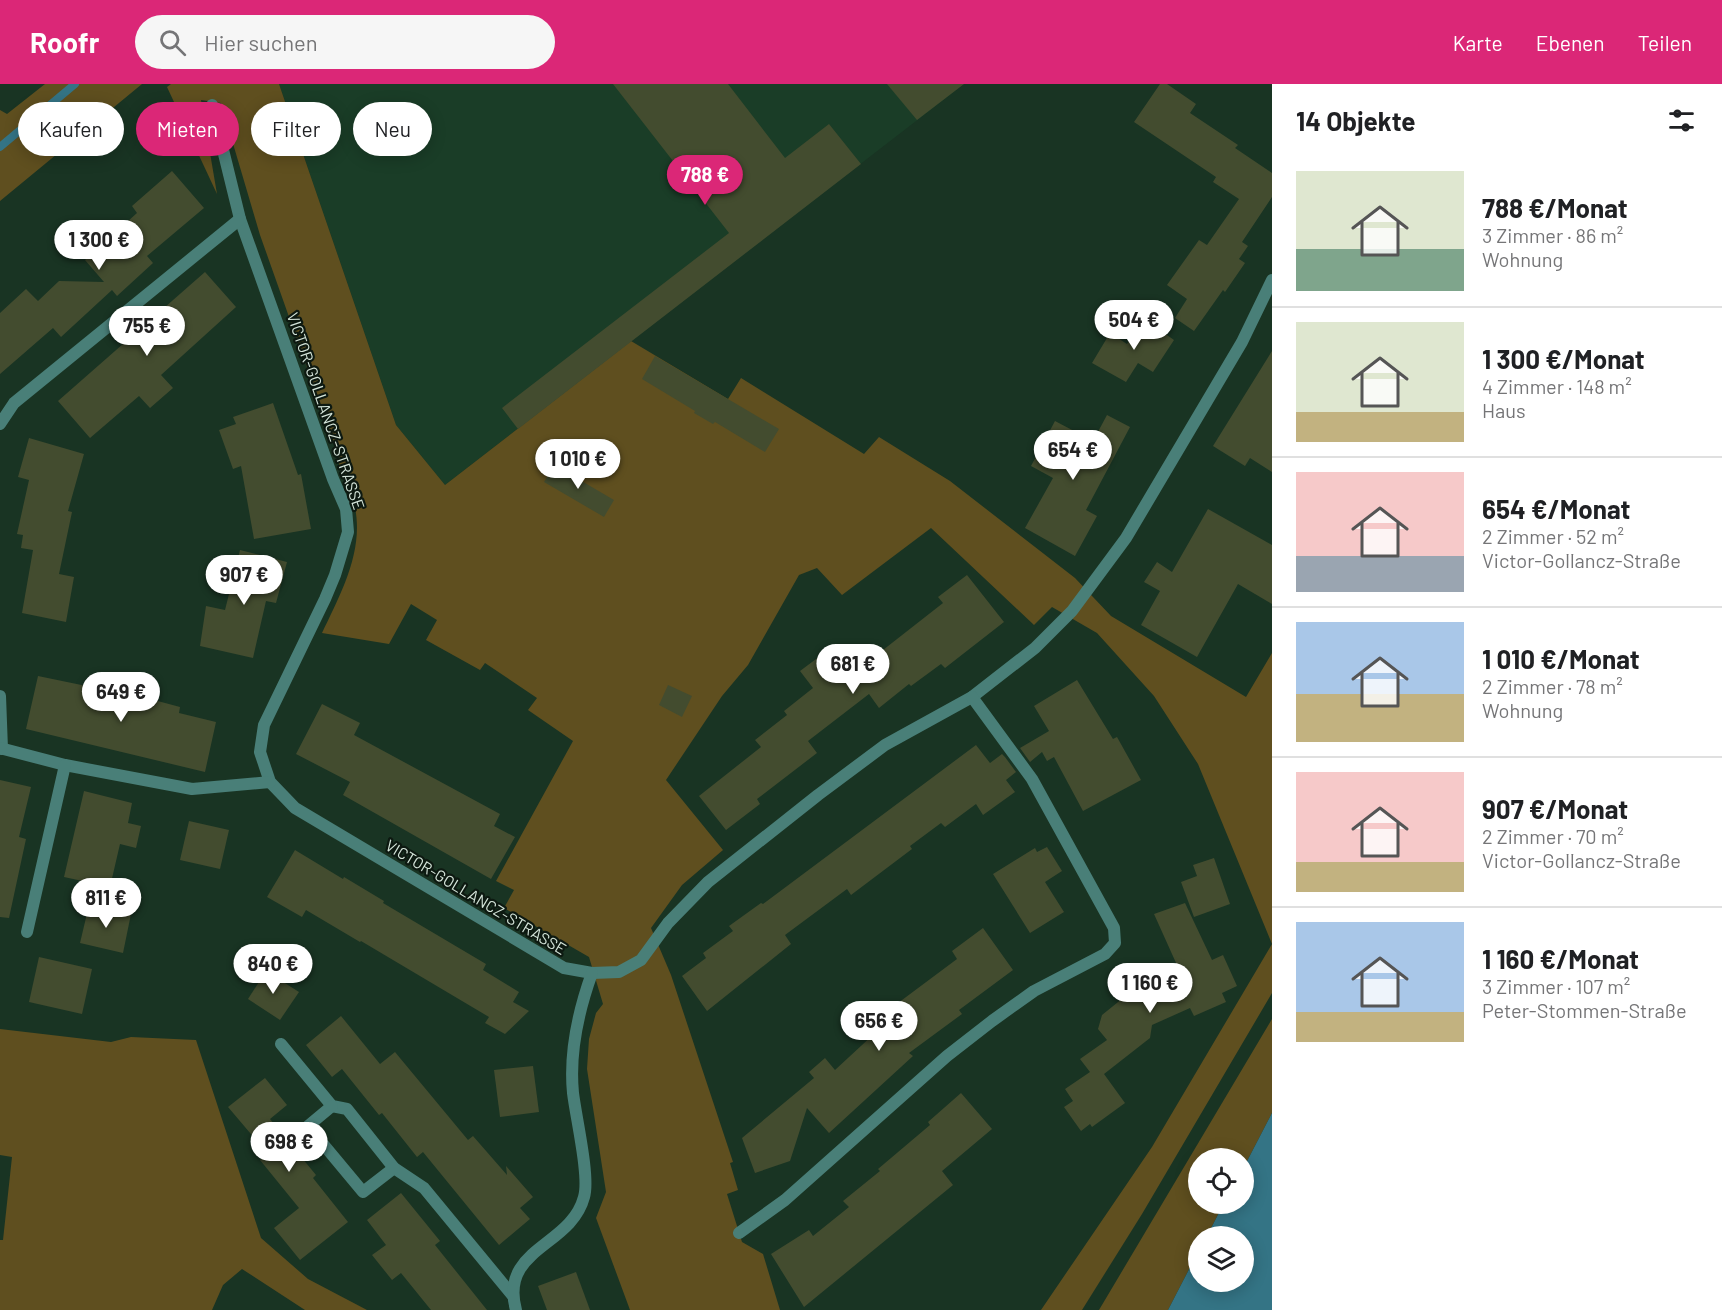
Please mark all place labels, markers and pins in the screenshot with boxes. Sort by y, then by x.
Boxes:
pin: 788 € [663,155,747,206]
pin: 1 300 € [44,220,154,271]
pin: 504 € [1092,300,1176,351]
pin: 755 € [105,306,189,357]
pin: 654 € [1031,430,1115,481]
pin: 1 010 € [523,439,633,490]
pin: 907 € [202,555,286,606]
pin: 681 € [811,644,895,695]
pin: 649 € [79,672,163,723]
pin: 811 € [64,878,148,929]
pin: 840 € [231,944,315,995]
pin: 1 160 € [1095,963,1205,1014]
pin: 656 € [837,1001,921,1052]
pin: 698 € [247,1122,331,1173]

